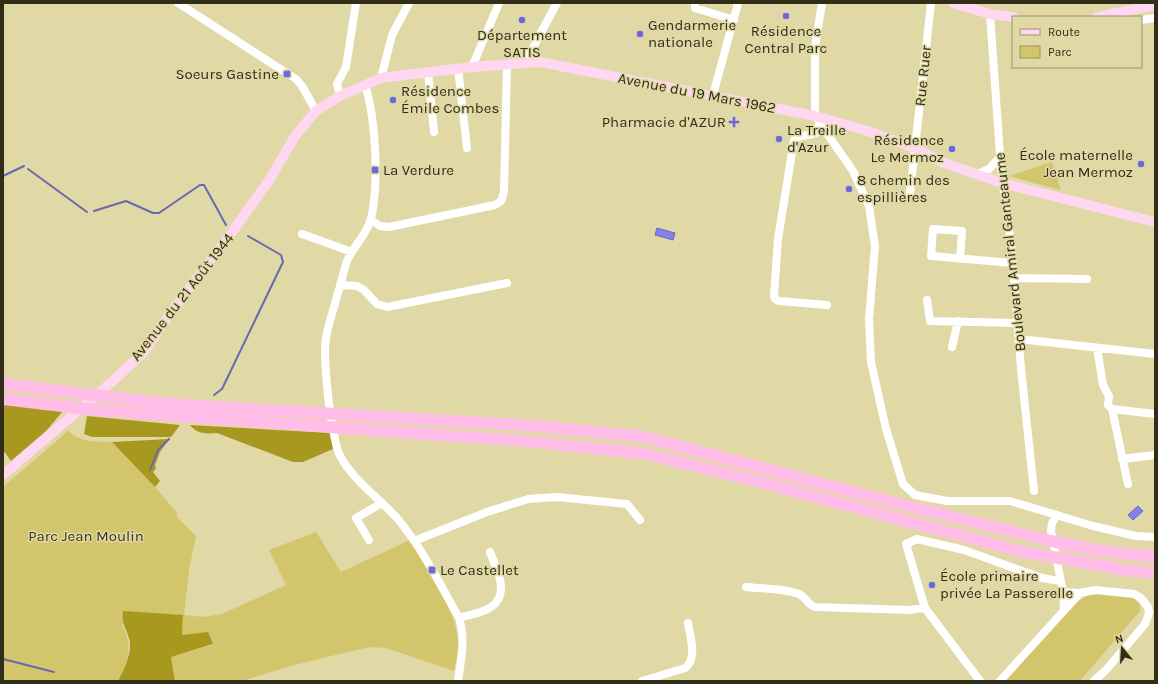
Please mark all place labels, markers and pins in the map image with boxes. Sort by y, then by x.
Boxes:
marker: Résidence Central Parc [781,11,791,21]
marker: Département SATIS [517,15,527,25]
place label: Gendarmerie nationale [648,16,736,51]
place label: Résidence Central Parc [745,22,827,57]
place label: Département SATIS [477,26,567,61]
marker: Gendarmerie nationale [635,29,645,39]
place label: Soeurs Gastine [175,65,279,83]
marker: Soeurs Gastine [282,69,292,79]
place label: Résidence Émile Combes [401,82,499,117]
marker: Résidence Émile Combes [388,95,398,105]
place label: Pharmacie d'AZUR [602,113,726,131]
marker: Pharmacie d'AZUR [729,117,739,127]
place label: La Treille d'Azur [787,121,846,156]
place label: Résidence Le Mermoz [871,131,944,166]
marker: La Treille d'Azur [774,134,784,144]
marker: Résidence Le Mermoz [947,144,957,154]
place label: École maternelle Jean Mermoz [1019,146,1133,181]
marker: École maternelle Jean Mermoz [1136,159,1146,169]
place label: La Verdure [383,161,454,179]
marker: La Verdure [370,165,380,175]
place label: 8 chemin des espillières [857,171,950,206]
marker: 8 chemin des espillières [844,184,854,194]
place label: Le Castellet [440,561,519,579]
marker: Le Castellet [427,565,437,575]
place label: École primaire privée La Passerelle [940,567,1073,602]
marker: École primaire privée La Passerelle [927,580,937,590]

